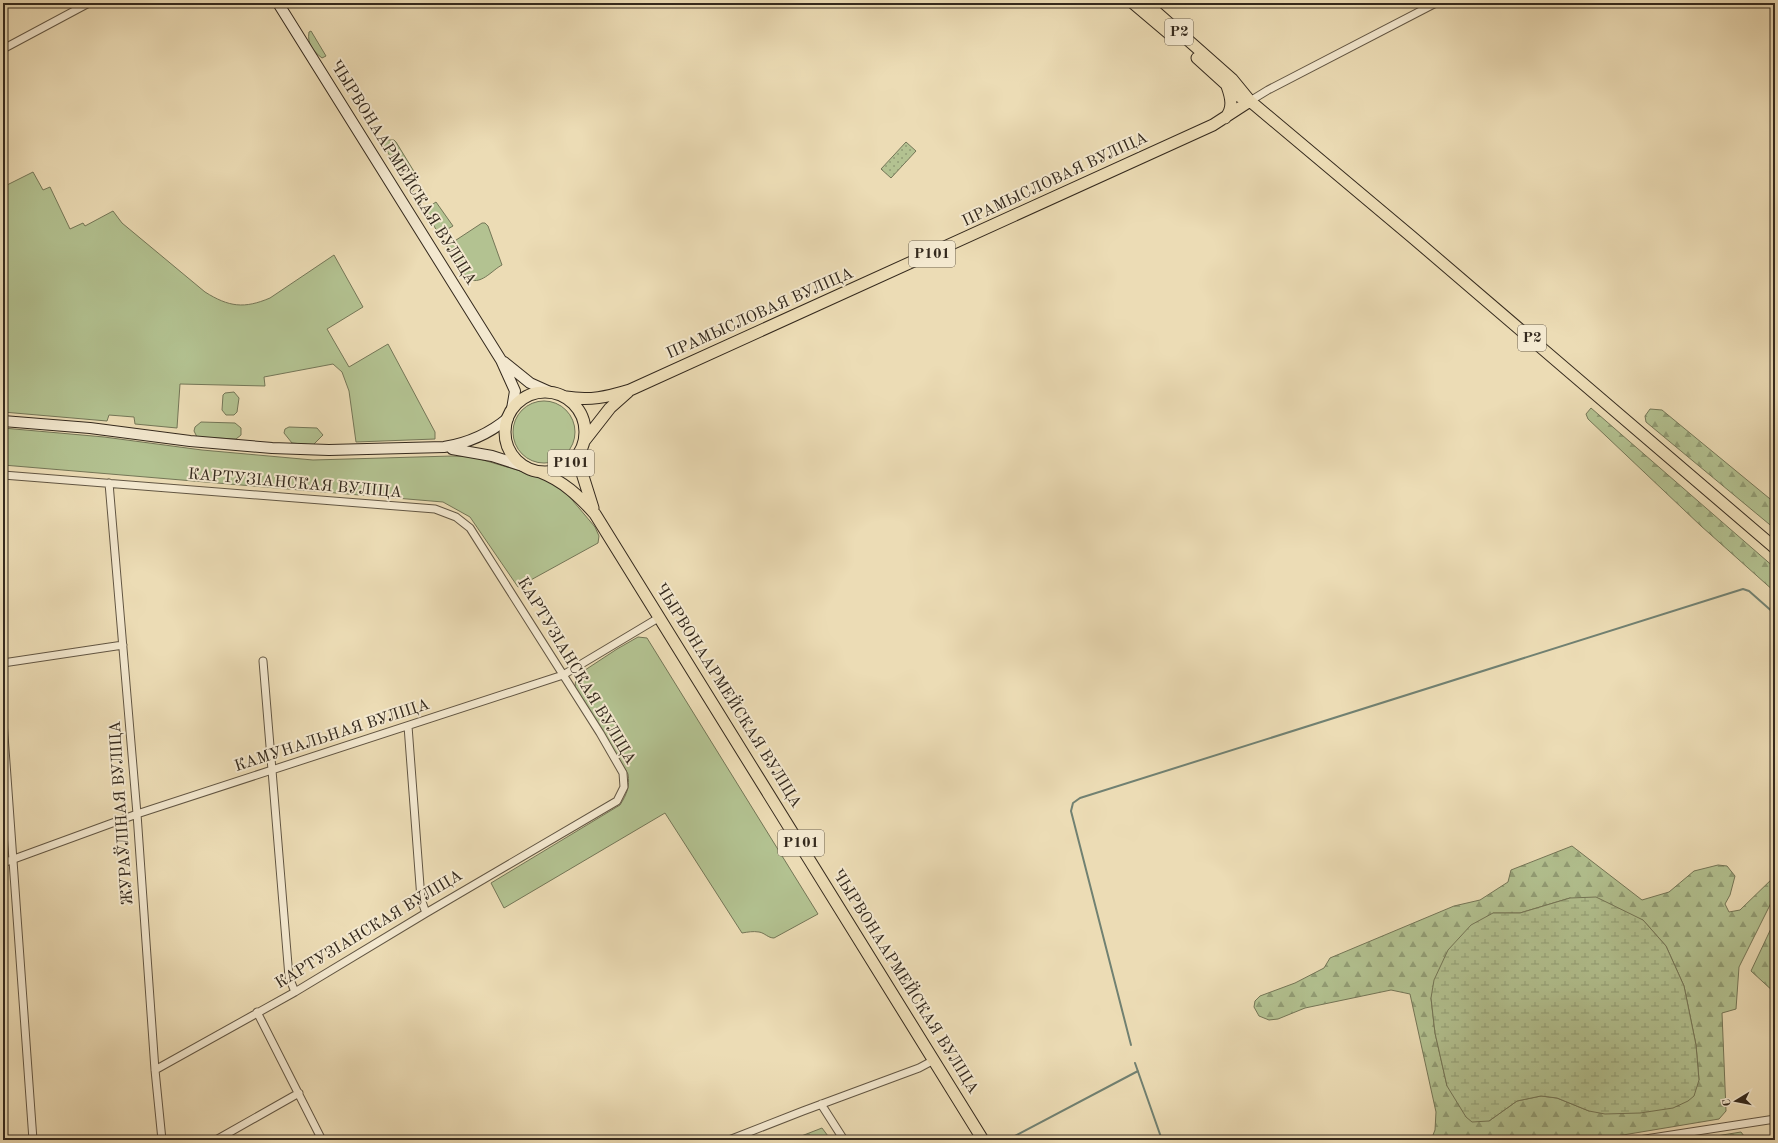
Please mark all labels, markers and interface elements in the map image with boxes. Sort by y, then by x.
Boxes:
road number: Р2 [1165,19,1193,45]
street label: ЧЫРВОНААРМЕЙСКАЯ ВУЛІЦА [327,56,482,288]
street label: ПРАМЫСЛОВАЯ ВУЛІЦА [960,130,1150,230]
road number: Р101 [909,241,955,267]
street label: ПРАМЫСЛОВАЯ ВУЛІЦА [664,265,856,363]
road number: Р2 [1518,325,1546,351]
road number: Р101 [548,450,594,476]
street label: КАРТУЗІАНСКАЯ ВУЛІЦА [187,467,403,501]
street label: КАРТУЗІАНСКАЯ ВУЛІЦА [514,575,638,767]
street label: ЧЫРВОНААРМЕЙСКАЯ ВУЛІЦА [652,579,807,811]
street label: КАМУНАЛЬНАЯ ВУЛІЦА [232,697,432,775]
street label: ЖУРАЎЛІНАЯ ВУЛІЦА [103,720,136,906]
road number: Р101 [778,830,824,856]
street label: ЧЫРВОНААРМЕЙСКАЯ ВУЛІЦА [829,865,984,1097]
street label: КАРТУЗІАНСКАЯ ВУЛІЦА [273,868,465,992]
north arrow [1716,1081,1756,1121]
text: С [1722,1098,1734,1107]

